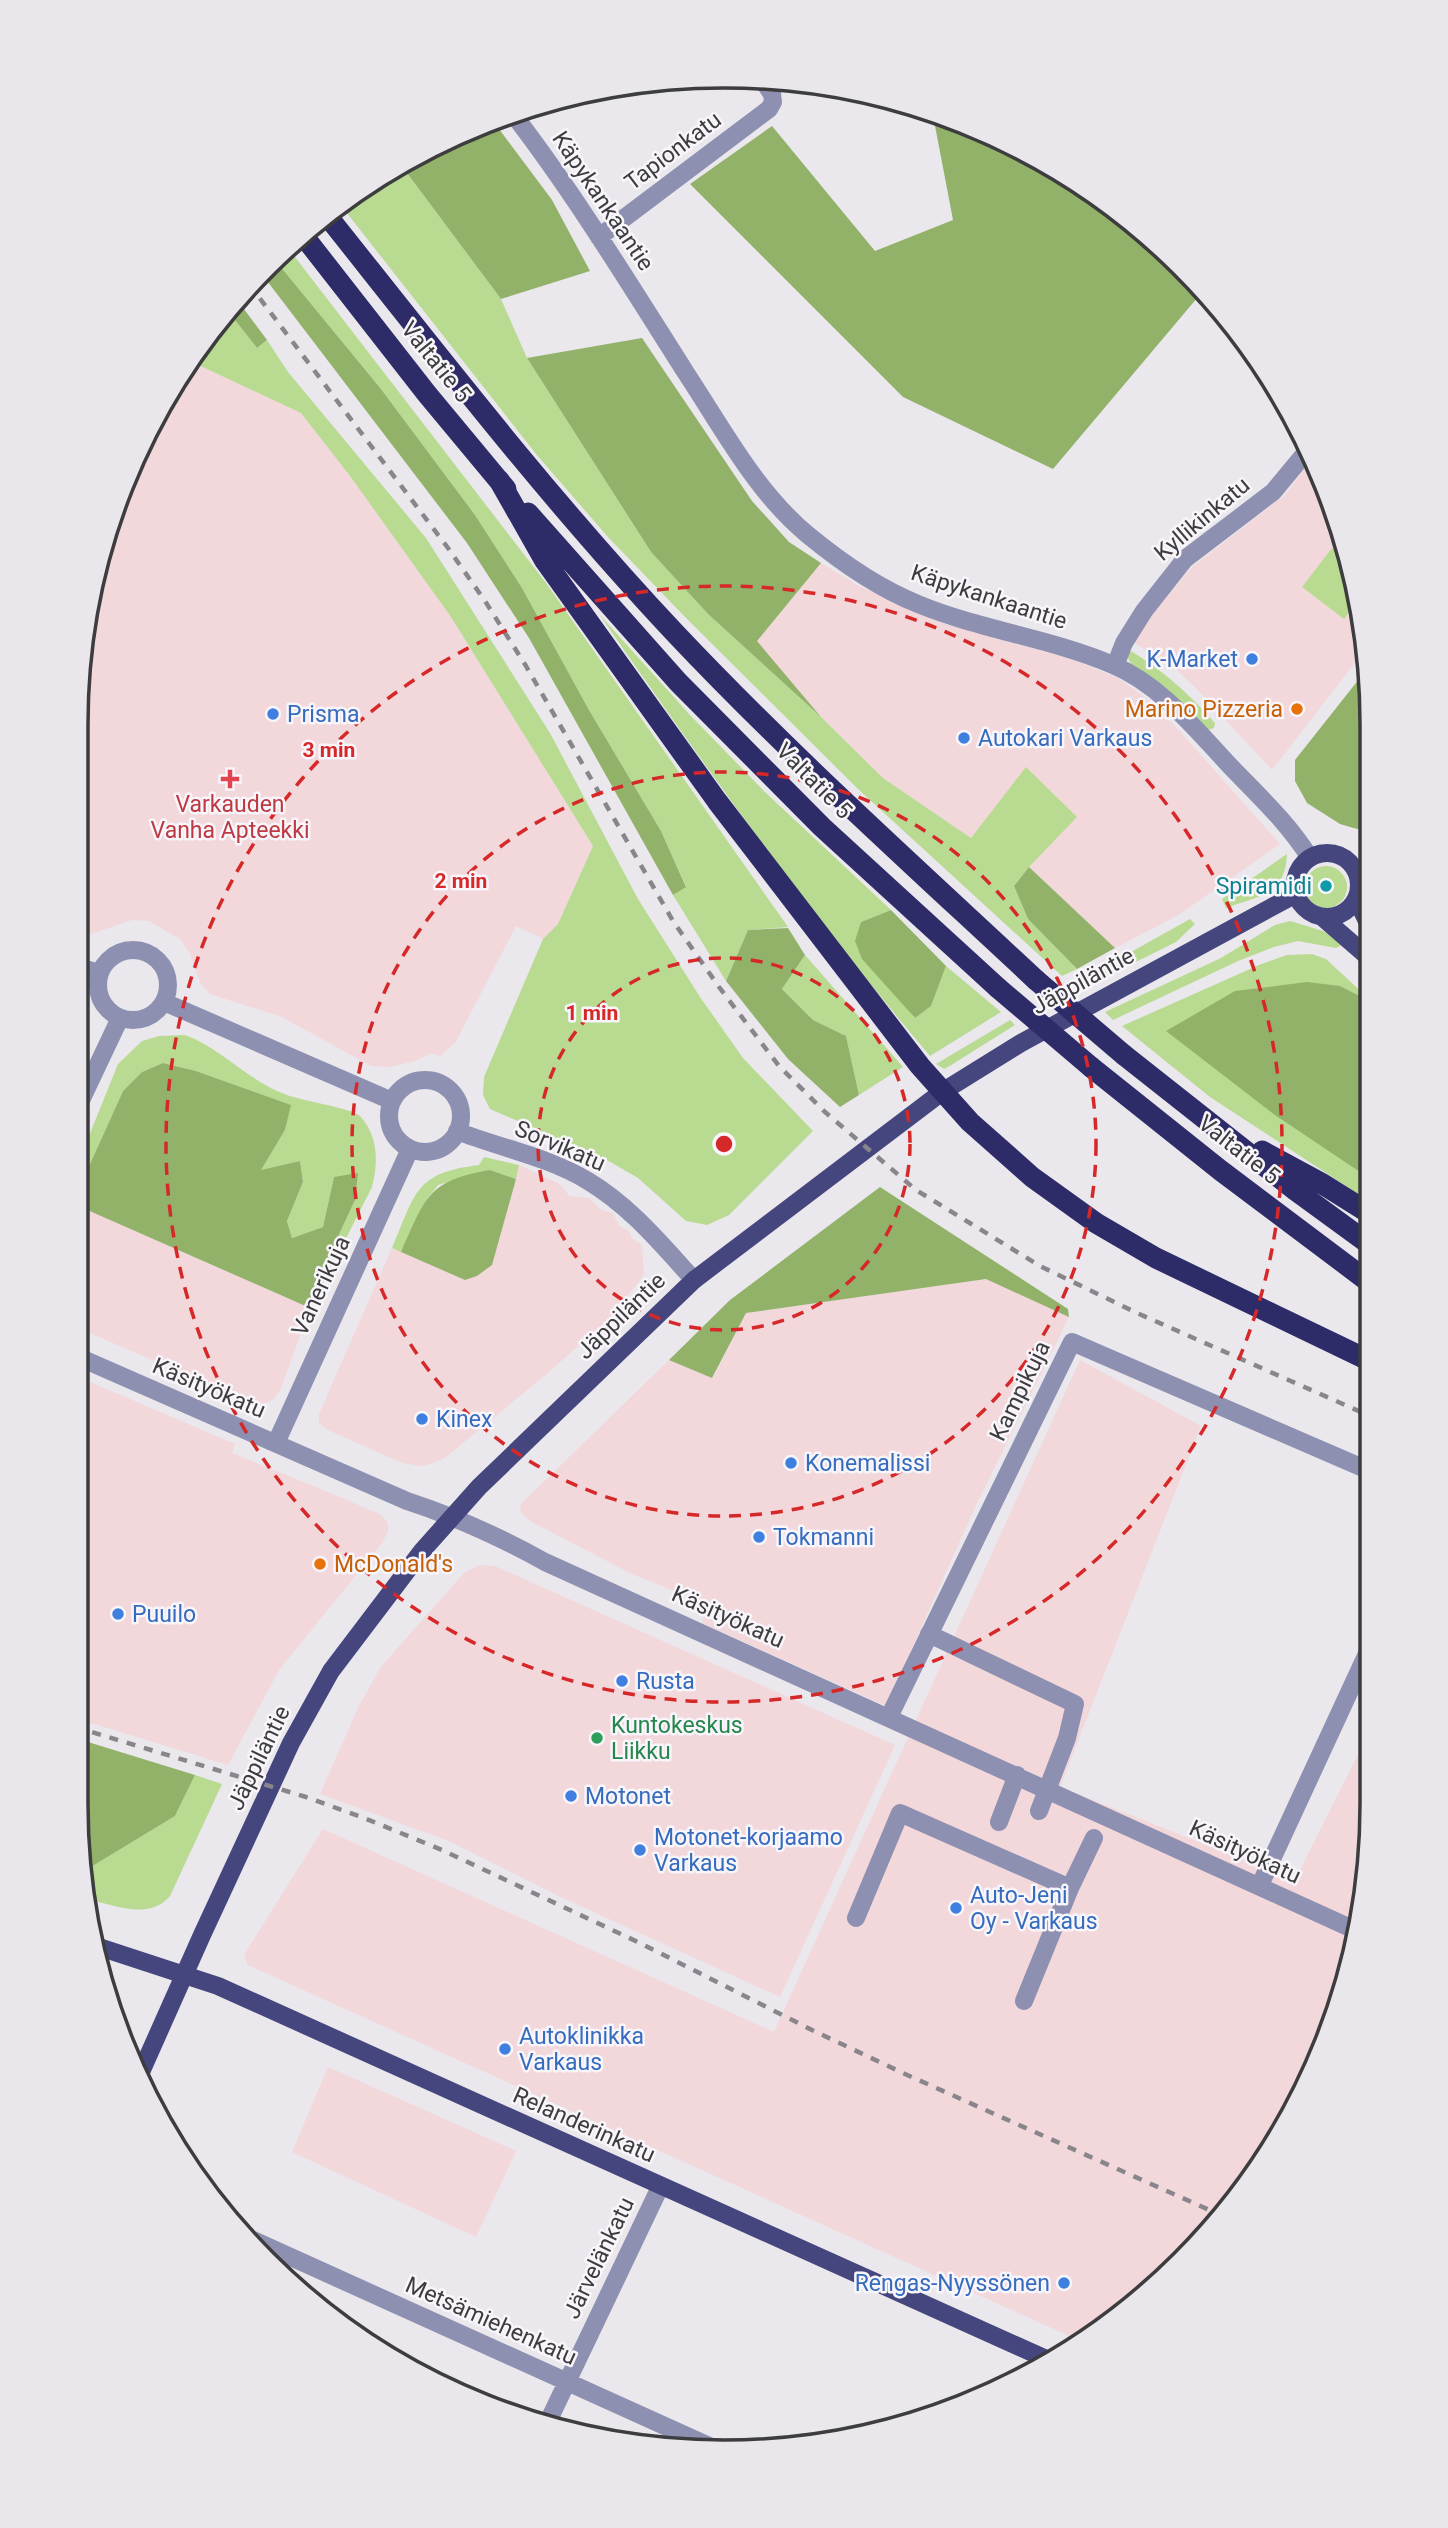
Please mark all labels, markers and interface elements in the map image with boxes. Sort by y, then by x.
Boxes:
street label: Tapionkatu [619,106,727,196]
street label: Käpykankaantie [546,126,660,276]
street label: Valtatie 5 [395,316,477,408]
street label: Kyllikinkatu [1149,471,1255,567]
street label: Käpykankaantie [908,559,1070,635]
place label: K-Market [1146,646,1238,673]
marker: K-Market [1244,651,1260,667]
place label: Marino Pizzeria [1125,696,1283,723]
place label: Prisma [287,701,359,728]
marker: Marino Pizzeria [1289,701,1305,717]
marker: Prisma [265,706,281,722]
place label: Autokari Varkaus [978,725,1152,752]
marker: Autokari Varkaus [956,730,972,746]
street label: Valtatie 5 [770,737,858,825]
text: 3 min [303,738,355,762]
marker: Varkauden Vanha Apteekki [222,771,238,787]
place label: Varkauden Vanha Apteekki [151,791,309,844]
text: 2 min [435,869,487,893]
place label: Spiramidi [1216,873,1312,900]
marker: Spiramidi [1318,878,1334,894]
street label: Jäppiläntie [1027,942,1139,1020]
text: 1 min [566,1001,618,1025]
street label: Valtatie 5 [1193,1110,1285,1190]
street label: Sorvikatu [511,1115,609,1177]
centre of rings [712,1132,736,1156]
street label: Vanerikuja [286,1232,356,1340]
street label: Jäppiläntie [571,1267,671,1365]
street label: Kampikuja [984,1337,1056,1445]
street label: Käsityökatu [148,1352,270,1424]
place label: Kinex [436,1406,492,1433]
marker: Kinex [414,1411,430,1427]
place label: Konemalissi [805,1450,930,1477]
marker: Konemalissi [783,1455,799,1471]
place label: Tokmanni [773,1524,874,1551]
marker: Tokmanni [751,1529,767,1545]
place label: McDonald's [334,1551,453,1578]
marker: McDonald's [312,1556,328,1572]
street label: Käsityökatu [668,1580,788,1654]
place label: Puuilo [132,1601,196,1628]
marker: Puuilo [110,1606,126,1622]
place label: Rusta [636,1668,695,1695]
marker: Rusta [614,1673,630,1689]
street label: Jäppiläntie [222,1701,296,1815]
place label: Kuntokeskus Liikku [611,1712,743,1765]
marker: Kuntokeskus Liikku [589,1730,605,1746]
place label: Motonet [585,1783,671,1810]
marker: Motonet [563,1788,579,1804]
street label: Käsityökatu [1185,1814,1305,1890]
place label: Motonet-korjaamo Varkaus [654,1824,843,1877]
marker: Motonet-korjaamo Varkaus [632,1842,648,1858]
place label: Auto-Jeni Oy - Varkaus [970,1882,1098,1935]
marker: Auto-Jeni Oy - Varkaus [948,1900,964,1916]
place label: Autoklinikka Varkaus [519,2023,644,2076]
marker: Autoklinikka Varkaus [497,2041,513,2057]
street label: Relanderinkatu [509,2082,659,2168]
street label: Järvelänkatu [558,2193,640,2323]
place label: Rengas-Nyyssönen [855,2270,1050,2297]
street label: Metsämiehenkatu [401,2271,581,2371]
marker: Rengas-Nyyssönen [1056,2275,1072,2291]

